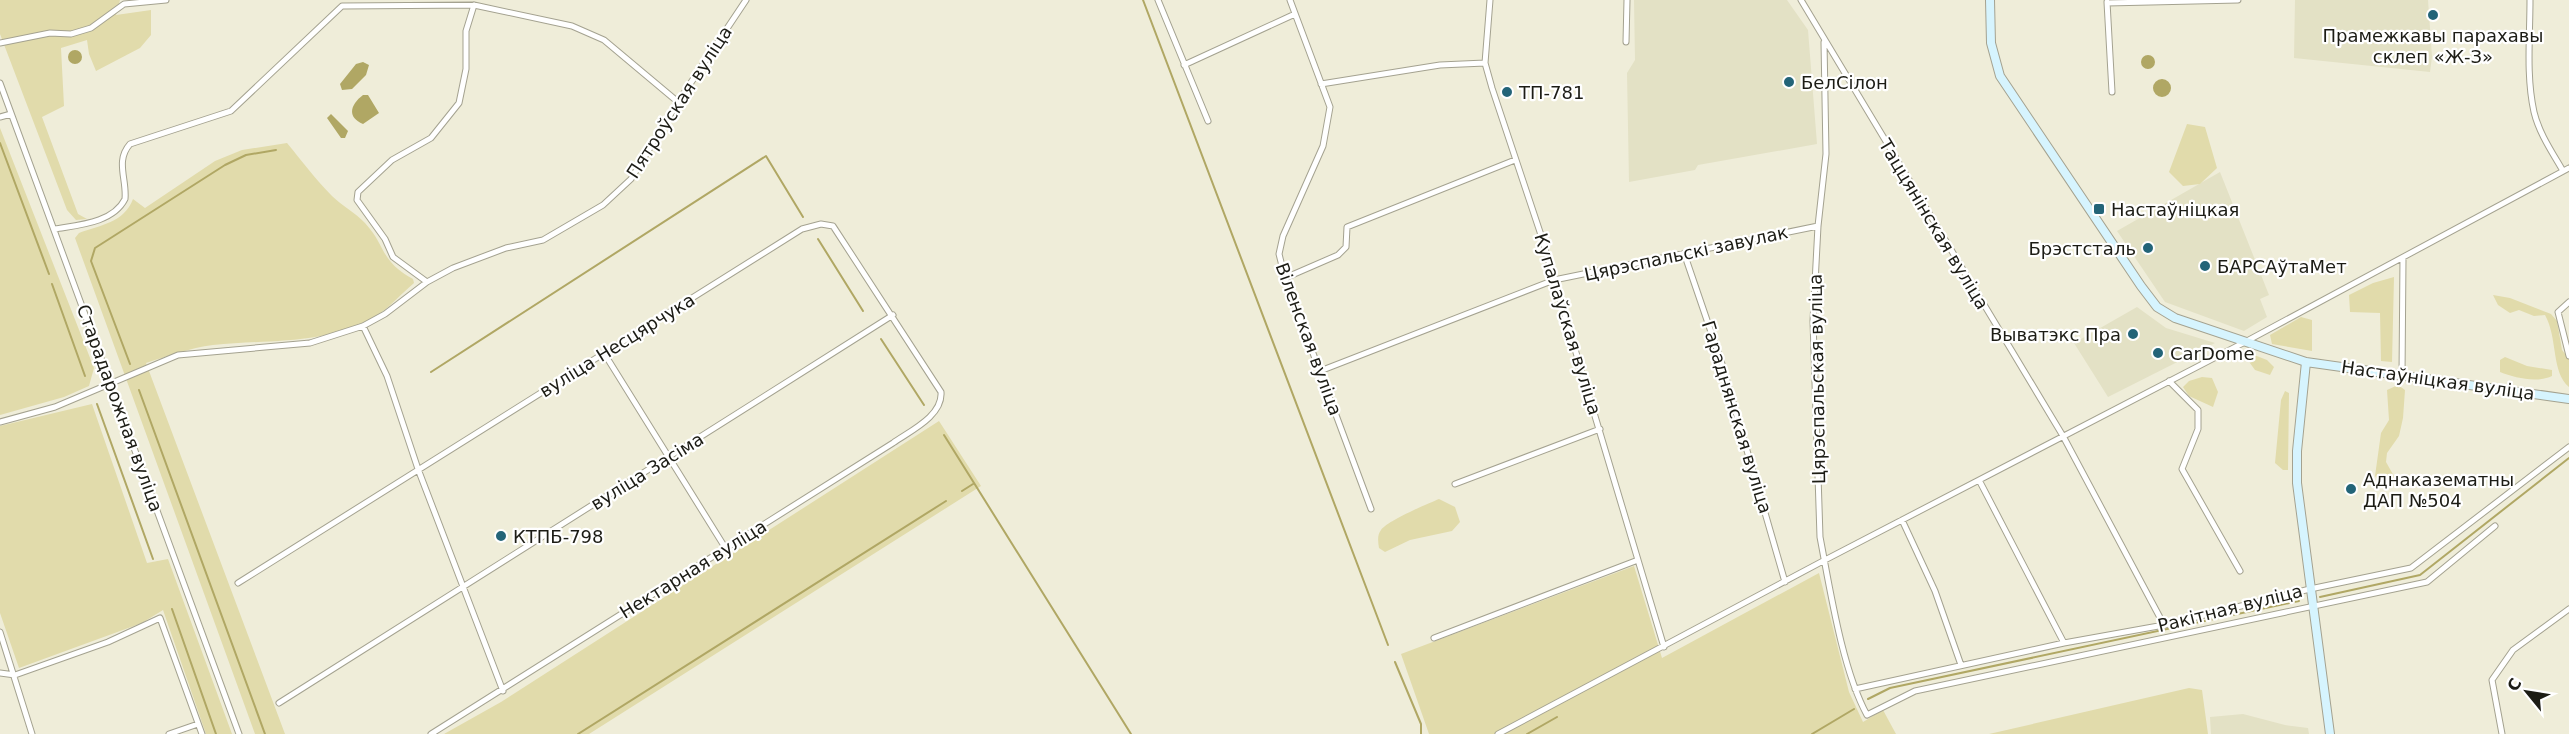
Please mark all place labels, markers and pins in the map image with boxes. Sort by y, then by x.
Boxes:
marker: Прамежкавы парахавы склеп «Ж-З» [2426,8,2440,22]
place label: Прамежкавы парахавы склеп «Ж-З» [2322,25,2544,67]
place label: БелСілон [1801,72,1888,93]
marker: БелСілон [1782,75,1796,89]
place label: ТП-781 [1518,82,1584,103]
marker: ТП-781 [1500,85,1514,99]
place label: Настаўніцкая [2111,199,2239,220]
marker: Настаўніцкая [2092,202,2106,216]
place label: Брэстсталь [2028,238,2136,259]
marker: Брэстсталь [2141,241,2155,255]
place label: БАРСАўтаМет [2217,256,2347,277]
marker: БАРСАўтаМет [2198,259,2212,273]
place label: Выватэкс Пра [1990,324,2121,345]
marker: Выватэкс Пра [2126,327,2140,341]
place label: CarDome [2170,343,2254,364]
marker: CarDome [2151,346,2165,360]
place label: Аднаказематны ДАП №504 [2363,469,2514,511]
marker: Аднаказематны ДАП №504 [2344,482,2358,496]
place label: КТПБ-798 [513,526,604,547]
marker: КТПБ-798 [494,529,508,543]

